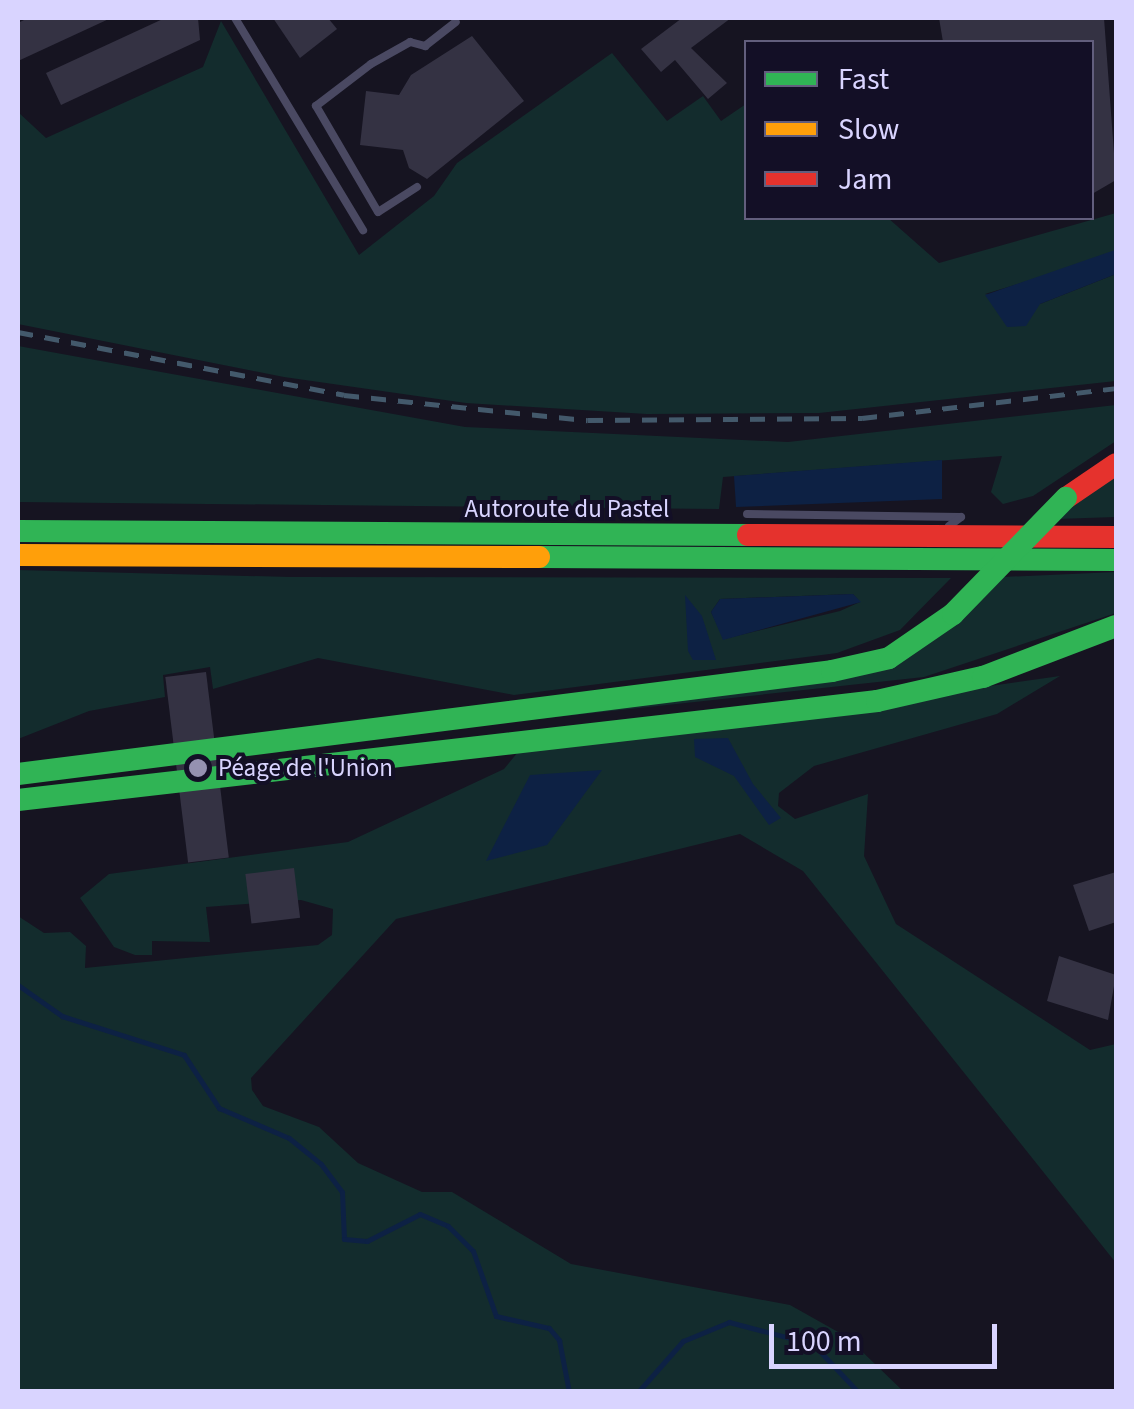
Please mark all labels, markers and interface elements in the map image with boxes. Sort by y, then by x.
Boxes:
legend [744,40,1094,220]
text: Fast [838,58,889,101]
text: Slow [838,108,899,151]
text: Jam [838,158,892,201]
street label: Autoroute du Pastel [465,494,669,524]
place label: Péage de l'Union [218,753,393,783]
marker: Péage de l'Union [187,757,209,779]
scale bar [774,1304,1002,1366]
text: 100 m [786,1320,862,1363]

